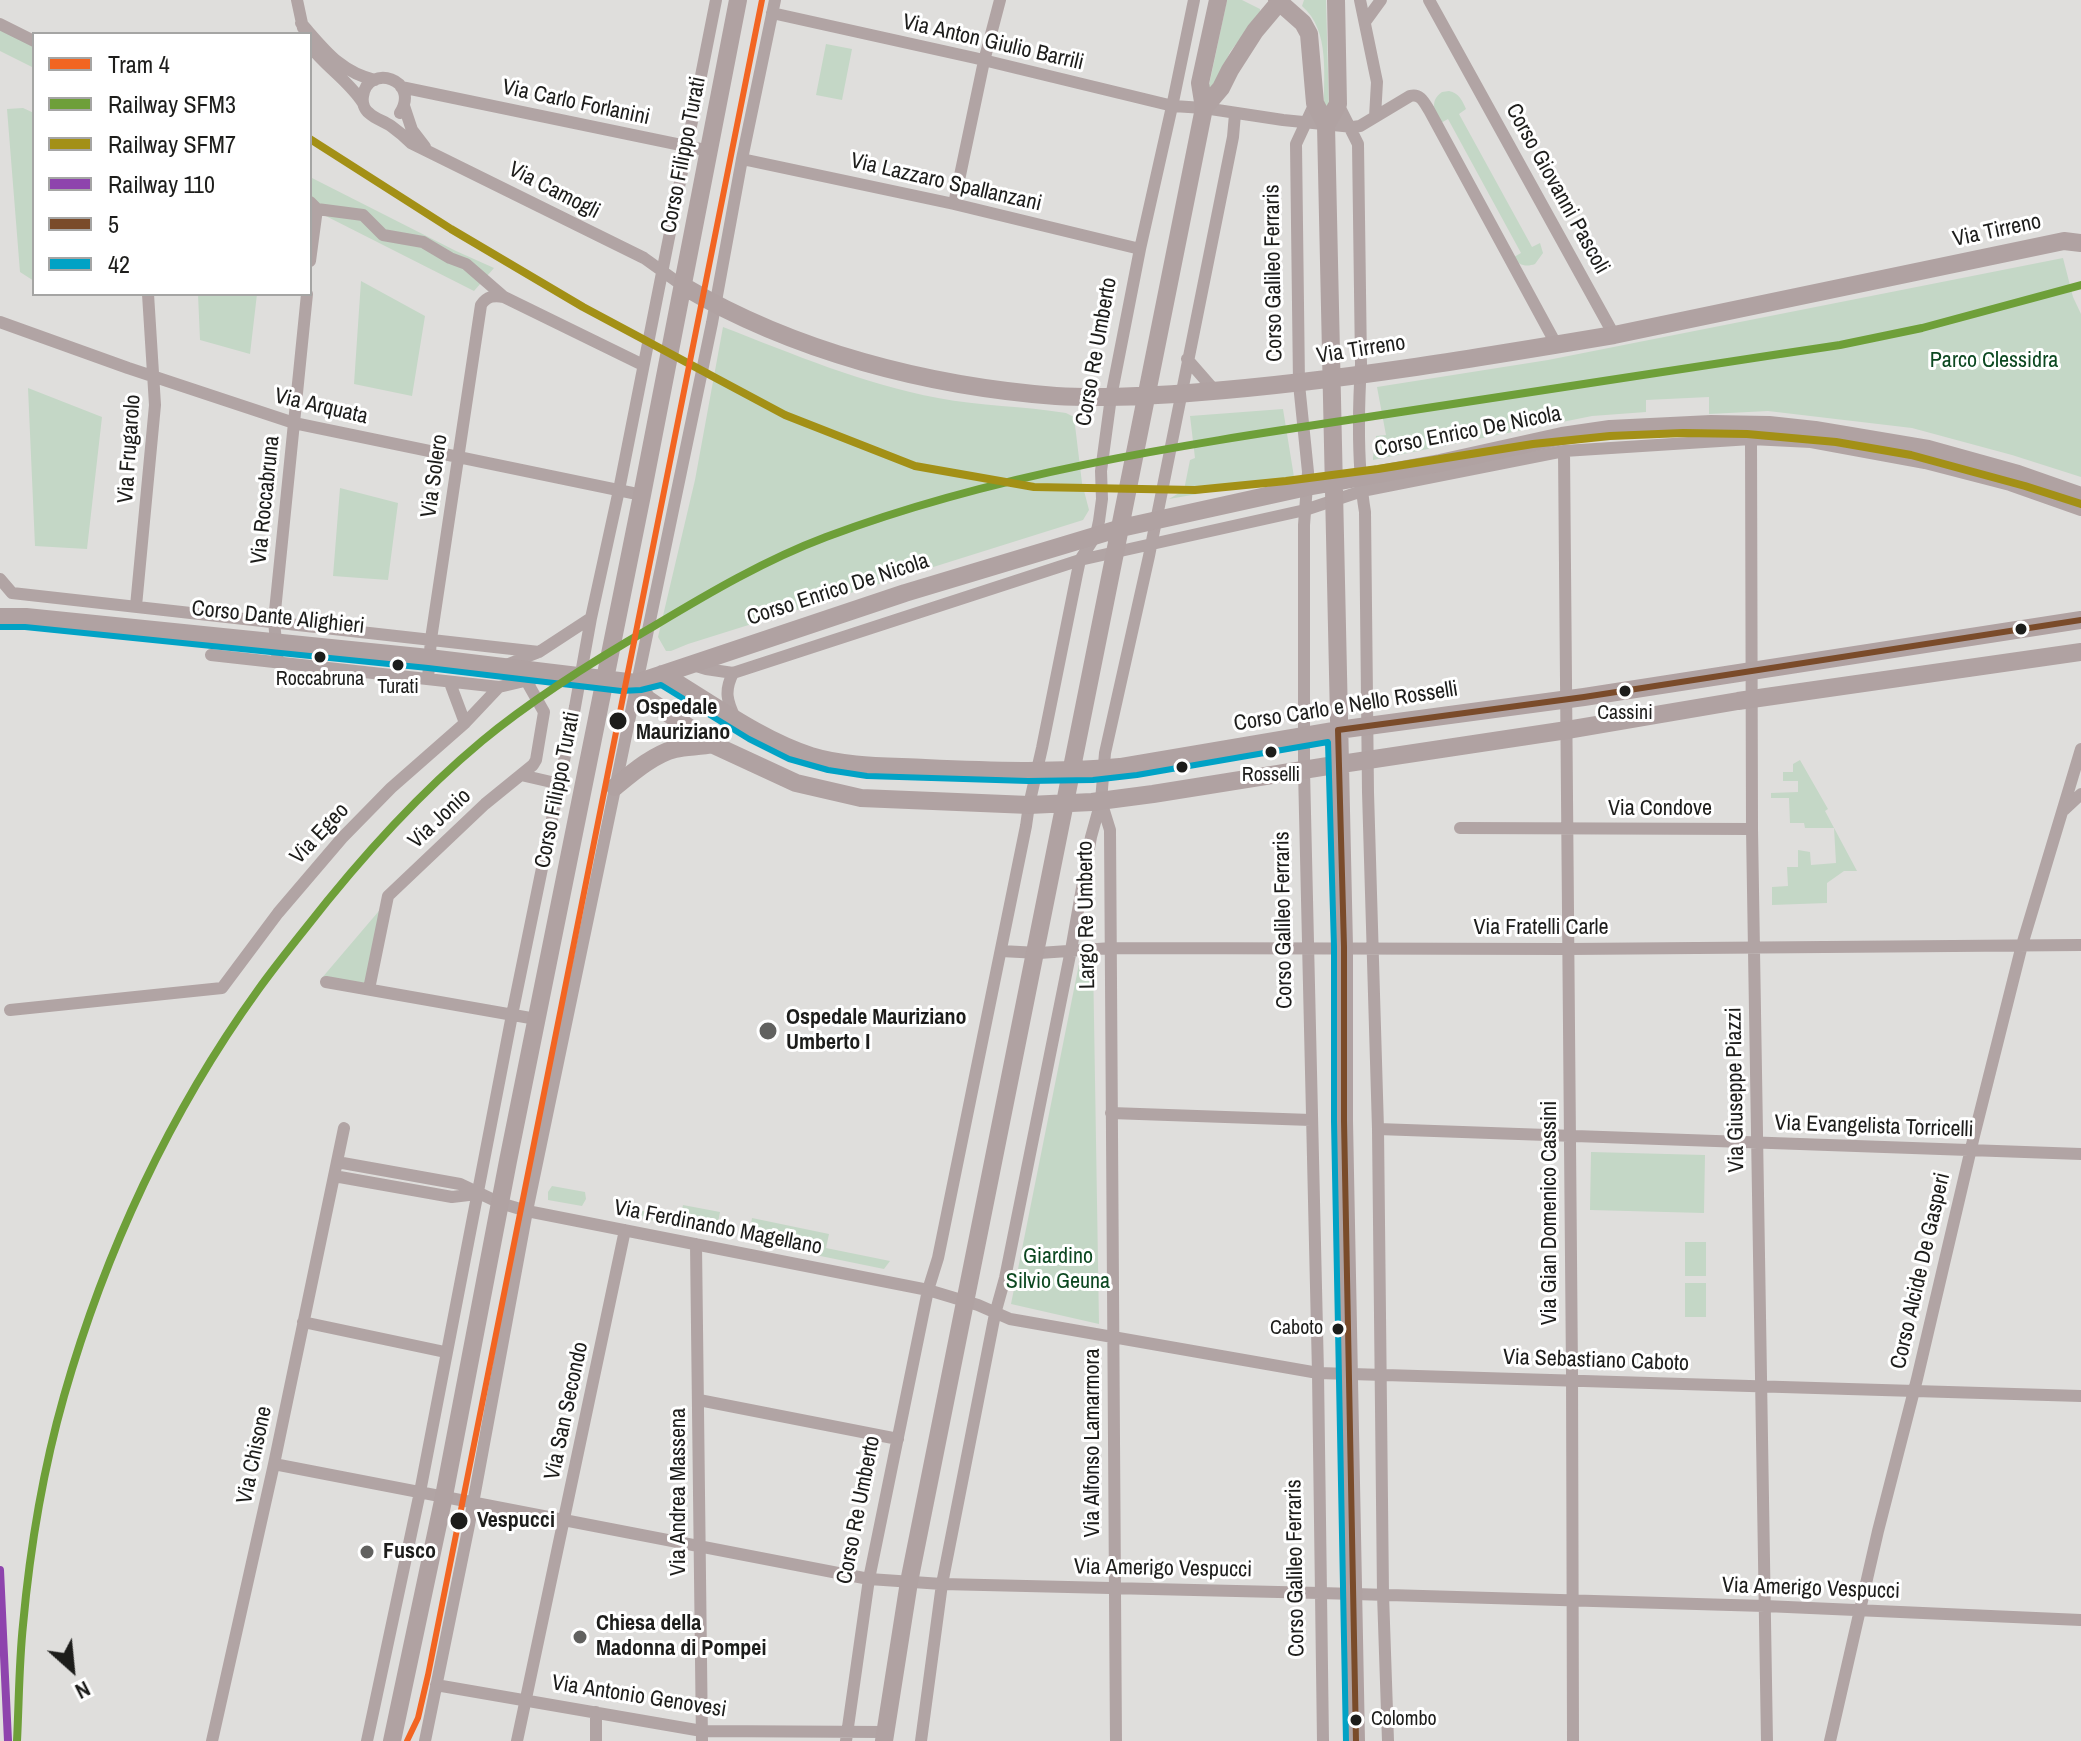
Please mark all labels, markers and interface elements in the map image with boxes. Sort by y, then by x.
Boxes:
street label: Via Anton Giulio Barrili [900,9,1086,77]
legend [32,32,312,296]
text: Tram 4 [108,48,170,80]
street label: Via Carlo Forlanini [500,74,652,132]
street label: Corso Filippo Turati [656,74,712,236]
text: Railway SFM3 [108,88,236,120]
street label: Corso Giovanni Pascoli [1499,99,1615,279]
text: Railway SFM7 [108,128,236,160]
street label: Via Lazzaro Spallanzani [848,148,1044,218]
street label: Via Camogli [504,157,604,225]
text: Railway 110 [108,168,215,200]
street label: Corso Galileo Ferraris [1259,184,1289,362]
text: 5 [108,208,119,240]
street label: Via Tirreno [1950,209,2044,253]
text: 42 [108,248,130,280]
street label: Corso Re Umberto [1071,276,1123,428]
street label: Via Tirreno [1315,330,1407,370]
park label: Parco Clessidra [1930,348,2058,374]
street label: Via Arquata [272,383,370,431]
street label: Via Frugarolo [113,394,147,504]
street label: Corso Enrico De Nicola [1372,401,1564,463]
street label: Via Solero [416,433,454,519]
street label: Via Roccabruna [246,434,286,566]
street label: Corso Enrico De Nicola [744,548,932,632]
street label: Corso Dante Alighieri [190,596,366,640]
unlabelled marker [2013,621,2029,637]
marker: Roccabruna [312,649,328,665]
marker: Turati [390,657,406,673]
place label: Roccabruna [276,668,364,692]
place label: Turati [377,676,419,700]
street label: Corso Carlo e Nello Rosselli [1232,676,1460,738]
marker: Cassini [1617,683,1633,699]
place label: Ospedale Mauriziano [636,695,730,746]
place label: Cassini [1597,702,1653,726]
street label: Corso Filippo Turati [530,709,586,871]
marker: Ospedale Mauriziano [607,710,629,732]
marker: Rosselli [1263,744,1279,760]
unlabelled marker [1174,759,1190,775]
place label: Rosselli [1242,764,1300,788]
street label: Via Jonio [403,783,477,855]
street label: Via Condove [1608,796,1712,822]
street label: Via Egeo [285,798,355,870]
street label: Corso Galileo Ferraris [1269,831,1299,1009]
street label: Largo Re Umberto [1073,841,1101,989]
street label: Via Fratelli Carle [1473,915,1609,941]
place label: Ospedale Mauriziano Umberto I [786,1005,966,1056]
street label: Via Giuseppe Piazzi [1721,1007,1751,1173]
marker: Ospedale Mauriziano Umberto I [757,1020,779,1042]
street label: Via Gian Domenico Cassini [1537,1101,1563,1325]
street label: Via Evangelista Torricelli [1774,1110,1974,1144]
street label: Corso Alcide De Gasperi [1886,1170,1956,1372]
street label: Via Ferdinando Magellano [612,1195,824,1261]
park label: Giardino Silvio Geuna [1006,1244,1110,1296]
place label: Caboto [1270,1317,1323,1341]
marker: Caboto [1330,1321,1346,1337]
street label: Via San Secondo [540,1340,594,1482]
street label: Via Sebastiano Caboto [1502,1345,1690,1377]
street label: Via Alfonso Lamarmora [1080,1348,1106,1538]
street label: Via Chisone [232,1404,278,1506]
street label: Via Andrea Massena [666,1408,692,1576]
street label: Corso Re Umberto [832,1434,886,1586]
street label: Corso Galileo Ferraris [1281,1479,1311,1657]
place label: Vespucci [477,1508,555,1534]
marker: Vespucci [448,1510,470,1532]
place label: Fusco [383,1539,436,1565]
marker: Fusco [358,1543,376,1561]
street label: Via Amerigo Vespucci [1074,1554,1252,1584]
street label: Via Amerigo Vespucci [1721,1573,1901,1605]
place label: Chiesa della Madonna di Pompei [596,1611,766,1662]
marker: Chiesa della Madonna di Pompei [571,1628,589,1646]
north arrow [32,1629,112,1709]
street label: Via Antonio Genovesi [550,1670,728,1724]
text: N [70,1674,96,1707]
place label: Colombo [1371,1708,1437,1732]
marker: Colombo [1348,1712,1364,1728]

